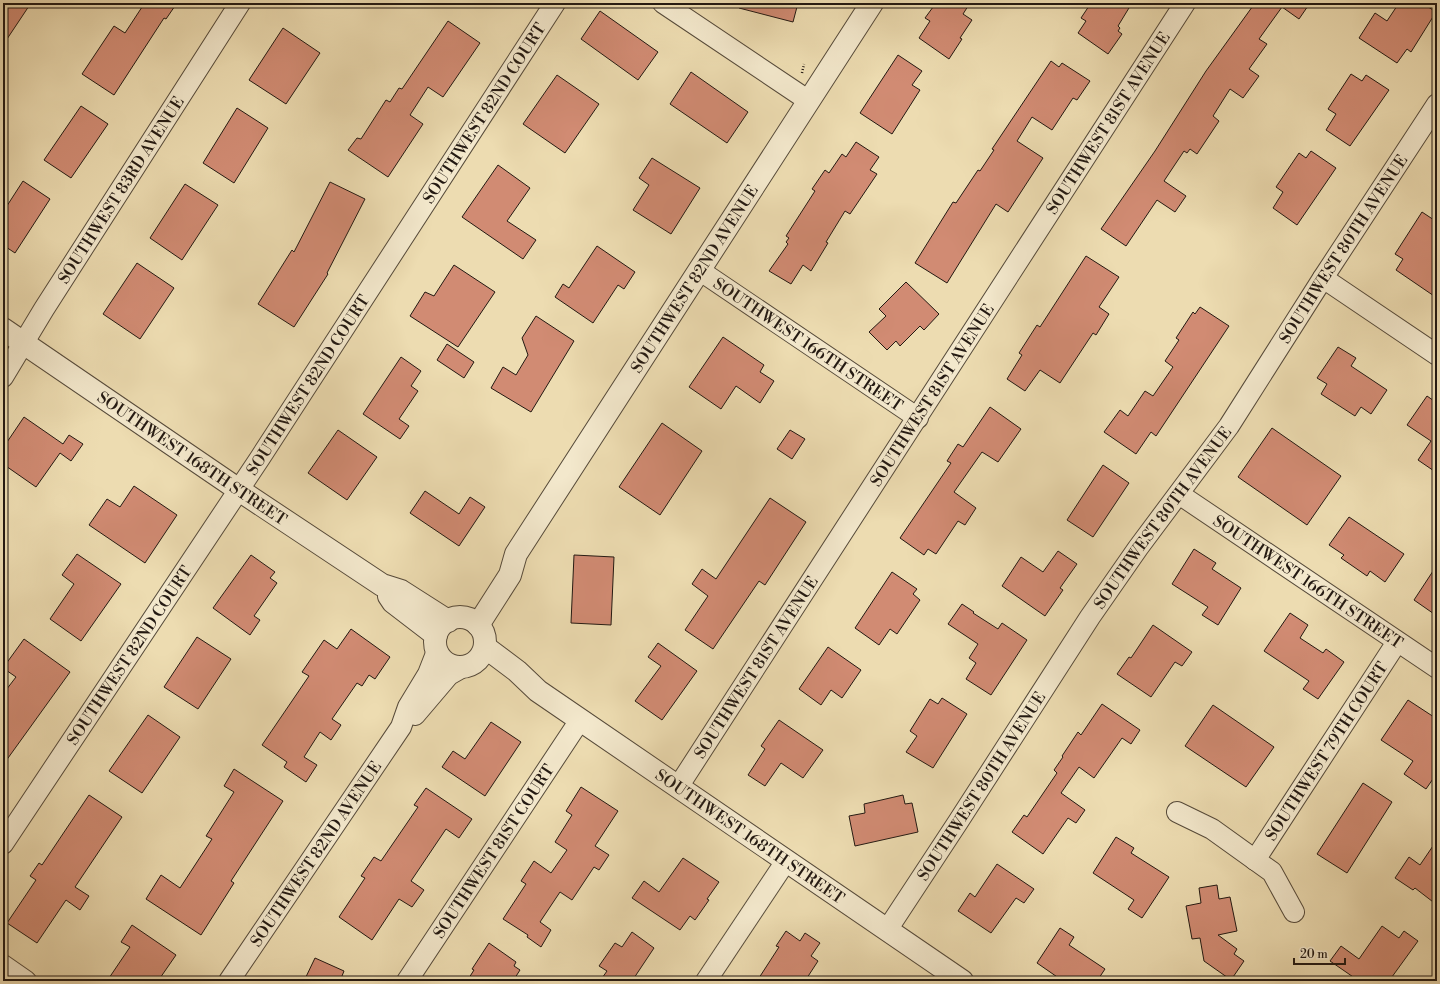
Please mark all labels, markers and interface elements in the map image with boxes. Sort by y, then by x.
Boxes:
street label: SOUTHWEST 82ND COURT [419,19,550,207]
street label: SOUTHWEST 81ST AVENUE [1042,28,1175,218]
street label: SOUTHWEST 83RD AVENUE [54,93,189,288]
street label: SOUTHWEST 80TH AVENUE [1275,151,1412,347]
street label: SOUTHWEST 82ND AVENUE [627,181,763,377]
street label: SOUTHWEST 166TH STREET [709,274,906,416]
street label: SOUTHWEST 82ND COURT [242,291,374,479]
street label: SOUTHWEST 81ST AVENUE [866,300,999,490]
street label: SOUTHWEST 168TH STREET [93,387,290,530]
street label: SOUTHWEST 80TH AVENUE [1090,423,1236,613]
street label: SOUTHWEST 166TH STREET [1209,511,1406,653]
street label: SOUTHWEST 82ND COURT [63,562,196,749]
street label: SOUTHWEST 81ST AVENUE [690,572,823,762]
street label: SOUTHWEST 79TH COURT [1261,658,1392,845]
street label: SOUTHWEST 80TH AVENUE [913,688,1050,885]
street label: SOUTHWEST 82ND AVENUE [246,757,386,951]
street label: SOUTHWEST 81ST COURT [429,761,559,942]
street label: SOUTHWEST 168TH STREET [651,765,848,909]
scale bar [1294,940,1345,966]
text: 20 m [1300,947,1328,962]

